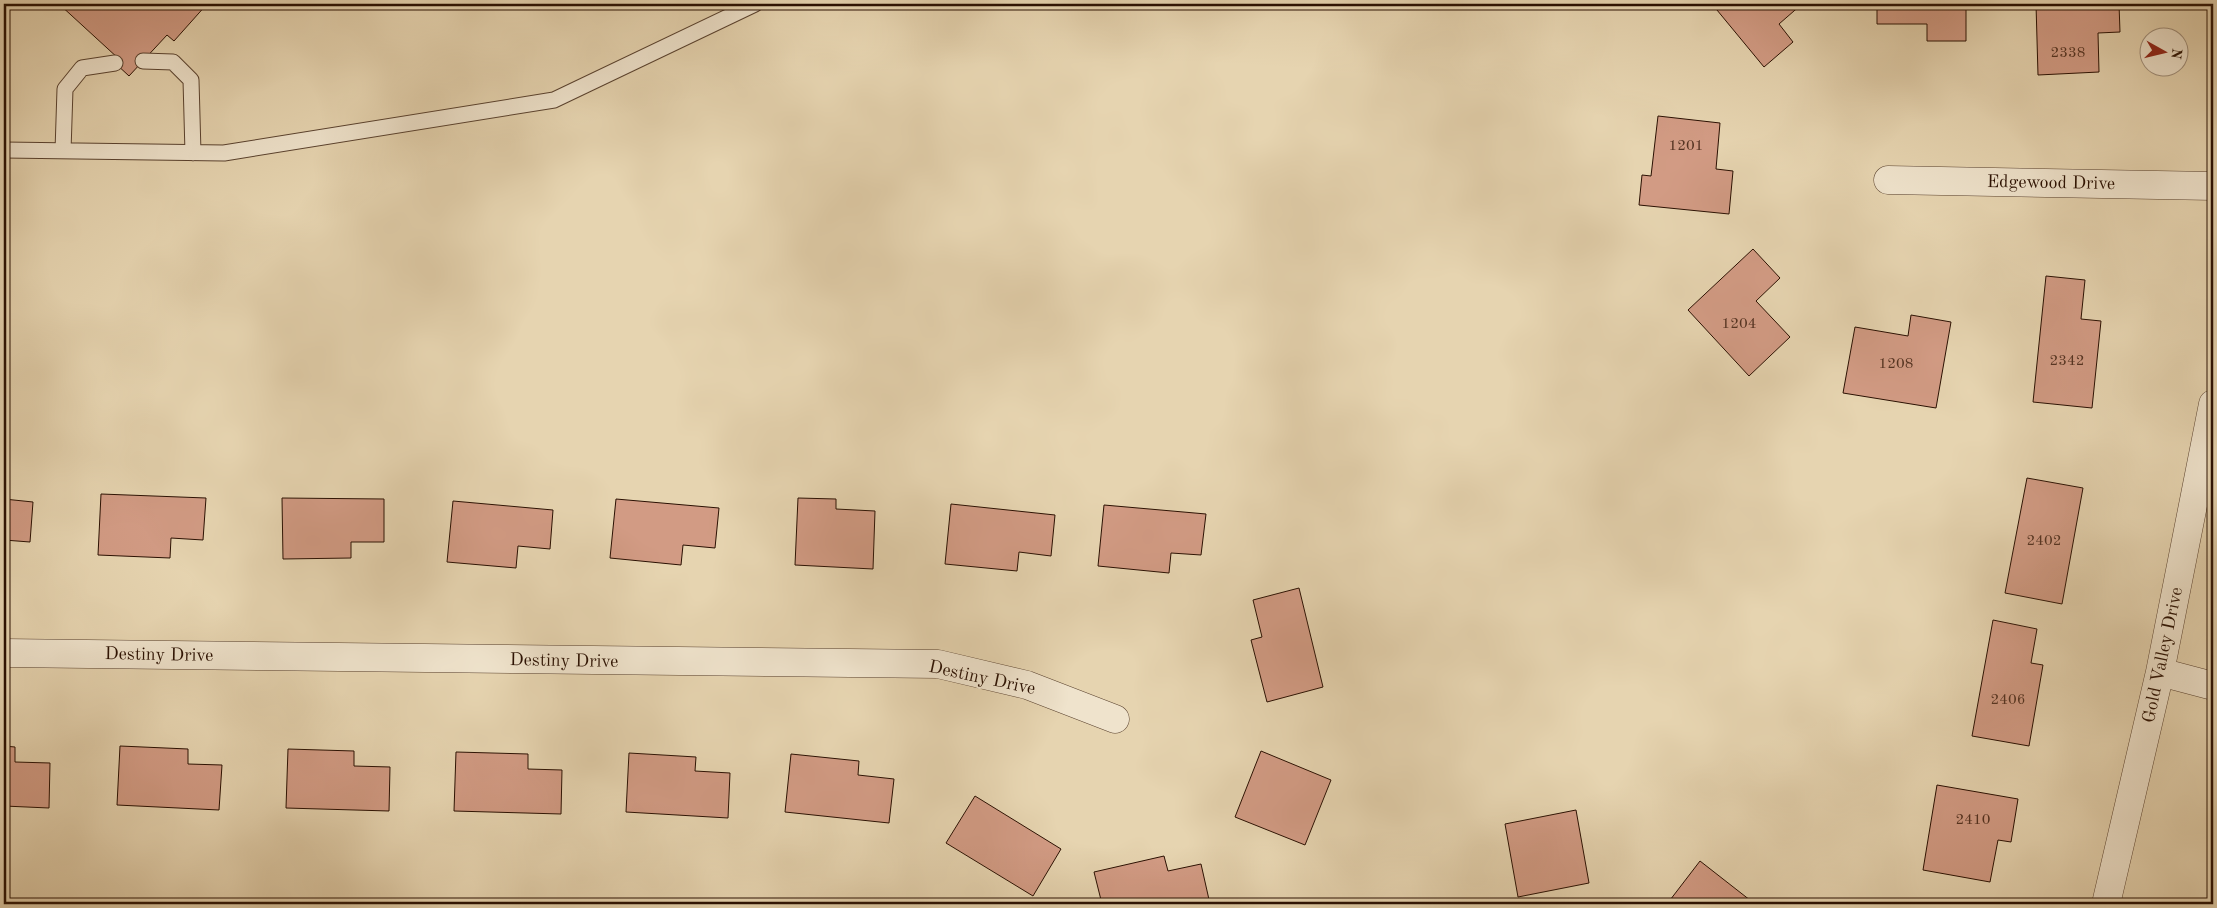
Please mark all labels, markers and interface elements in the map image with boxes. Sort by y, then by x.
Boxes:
north arrow [2140,28,2190,78]
house number: 2338 [2051,46,2085,61]
text: N [2168,47,2184,60]
house number: 1201 [1669,139,1703,154]
street label: Edgewood Drive [1987,173,2115,193]
house number: 1204 [1722,317,1756,332]
house number: 2342 [2050,354,2084,369]
house number: 1208 [1879,357,1913,372]
house number: 2402 [2027,534,2061,549]
street label: Gold Valley Drive [2140,585,2186,725]
street label: Destiny Drive [104,645,214,665]
street label: Destiny Drive [509,651,619,671]
street label: Destiny Drive [927,658,1037,698]
house number: 2406 [1991,693,2025,708]
house number: 2410 [1956,813,1990,828]

